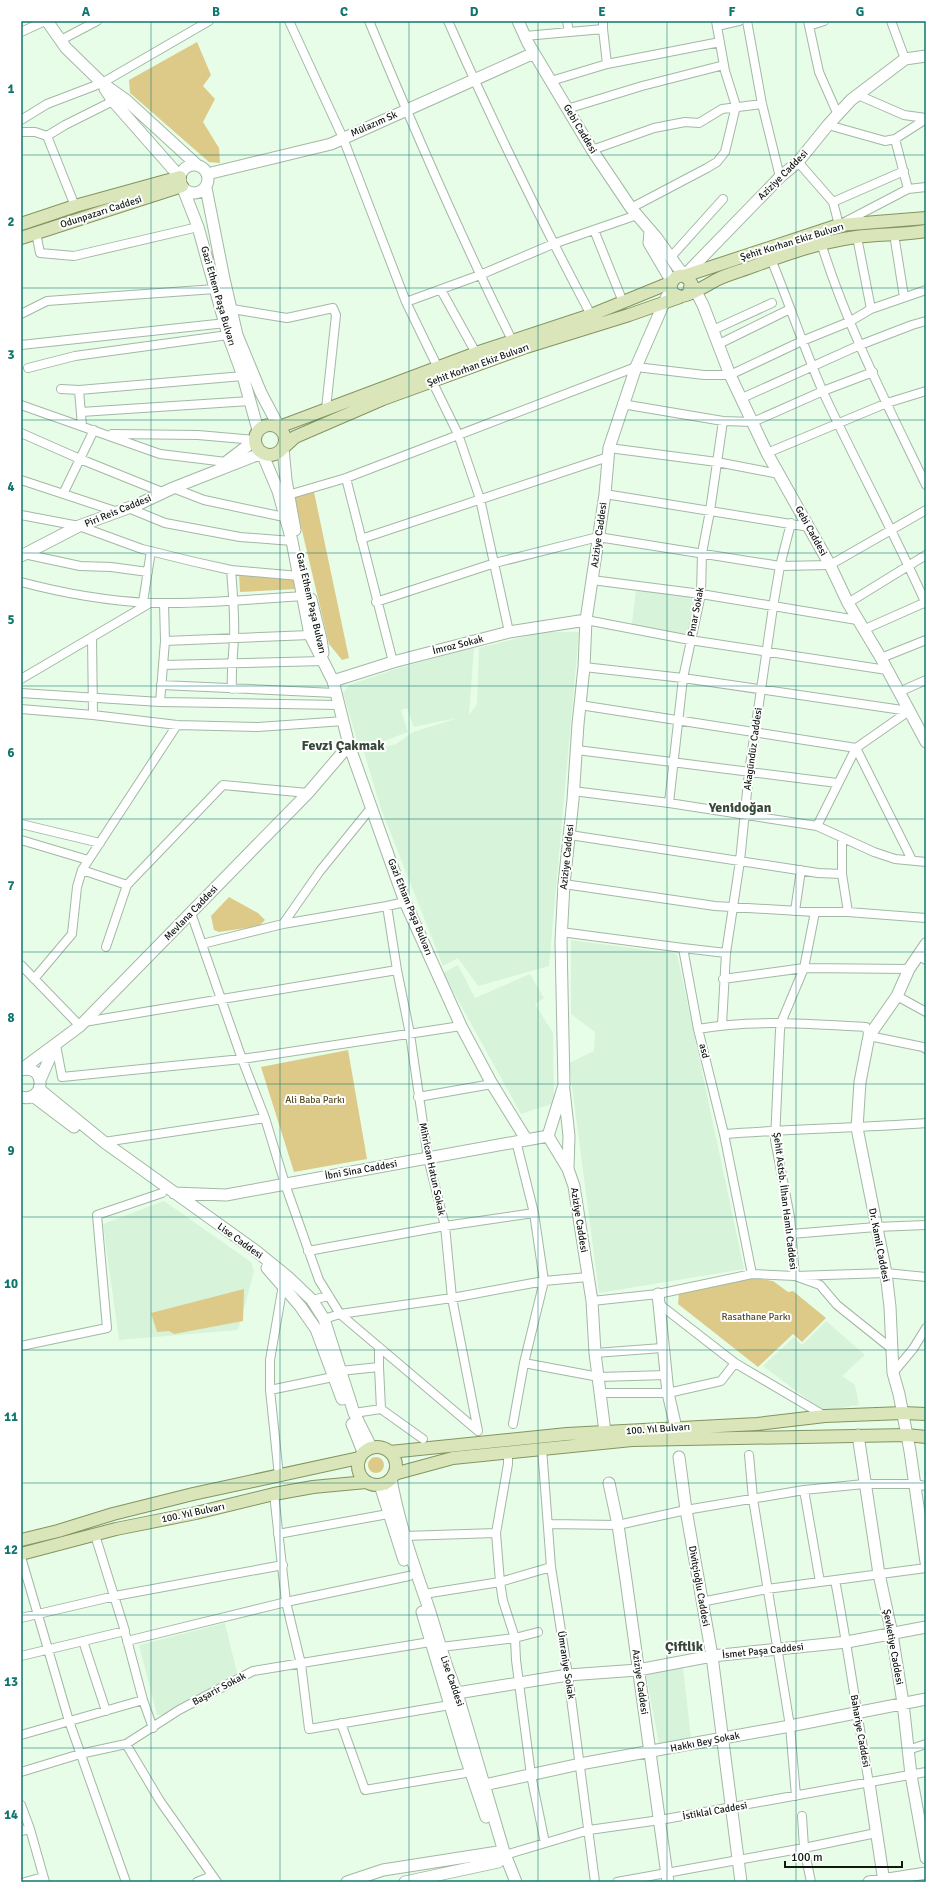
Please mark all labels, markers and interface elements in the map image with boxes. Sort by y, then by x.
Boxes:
text: A [82,4,91,20]
text: B [212,4,220,20]
text: C [340,4,348,20]
text: D [470,4,479,20]
text: E [598,4,606,20]
text: F [729,4,736,20]
text: G [856,4,864,20]
text: 1 [7,81,15,97]
street label: Gebi Caddesi [561,102,599,156]
street label: Mülazım Sk [349,108,399,140]
street label: Aziziye Caddesi [755,147,811,203]
street label: Odunpazarı Caddesi [59,193,143,231]
text: 2 [7,214,15,230]
street label: Şehit Korhan Ekiz Bulvarı [739,221,845,263]
street label: Gazi Ethem Paşa Bulvarı [198,245,238,347]
street label: Şehit Korhan Ekiz Bulvarı [425,341,531,389]
text: 3 [7,347,15,363]
text: 4 [7,479,15,495]
street label: Piri Reis Caddesi [83,492,153,530]
street label: Aziziye Caddesi [588,502,610,568]
street label: Gebi Caddesi [792,504,830,558]
street label: Gazi Ethem Paşa Bulvarı [294,551,328,655]
street label: Pınar Sokak [685,586,707,638]
text: 5 [7,612,15,628]
street label: İmroz Sokak [431,633,485,657]
street label: Akagündüz Caddesi [741,707,765,791]
district label: Fevzi Çakmak [302,737,385,754]
text: 6 [7,745,15,761]
district label: Yenidoğan [708,799,772,816]
street label: Aziziye Caddesi [558,824,576,890]
street label: Gazi Etham Paşa Bulvarı [385,857,435,957]
text: 7 [7,878,15,894]
street label: Mevlana Caddesi [162,883,220,943]
text: 8 [7,1010,15,1026]
street label: asd [696,1042,712,1060]
park label: Ali Baba Parkı [285,1094,345,1106]
street label: Mihrican Hatun Sokak [416,1122,448,1216]
street label: Şehit Astsb. İlhan Hamlı Caddesi [771,1132,799,1270]
text: 9 [7,1143,15,1159]
street label: İbni Sina Caddesi [324,1158,398,1182]
street label: Aziziye Caddesi [568,1187,590,1253]
street label: Dr. Kamil Caddesi [866,1207,892,1283]
street label: Lise Caddesi [215,1221,265,1261]
text: 10 [4,1276,18,1292]
park label: Rasathane Parkı [722,1311,790,1323]
text: 11 [4,1409,18,1425]
street label: 100. Yıl Bulvarı [626,1421,690,1437]
street label: 100. Yıl Bulvarı [160,1500,226,1526]
text: 12 [4,1542,18,1558]
street label: Divitçioğlu Caddesi [686,1545,712,1627]
street label: Şevketiye Caddesi [880,1608,906,1686]
street label: Ümraniye Sokak [555,1630,577,1700]
district label: Çiftlik [665,1638,704,1655]
street label: İsmet Paşa Caddesi [722,1641,804,1661]
street label: Aziziye Caddesi [629,1649,651,1715]
street label: Lise Caddesi [438,1654,466,1708]
street label: Başarir Sokak [190,1670,248,1708]
text: 13 [4,1674,18,1690]
street label: Bahariye Caddesi [848,1694,872,1768]
street label: Hakkı Bey Sokak [669,1729,741,1755]
street label: İstiklal Caddesi [682,1799,748,1823]
text: 14 [4,1807,18,1823]
scale bar [785,1843,902,1869]
text: 100 m [791,1850,823,1865]

